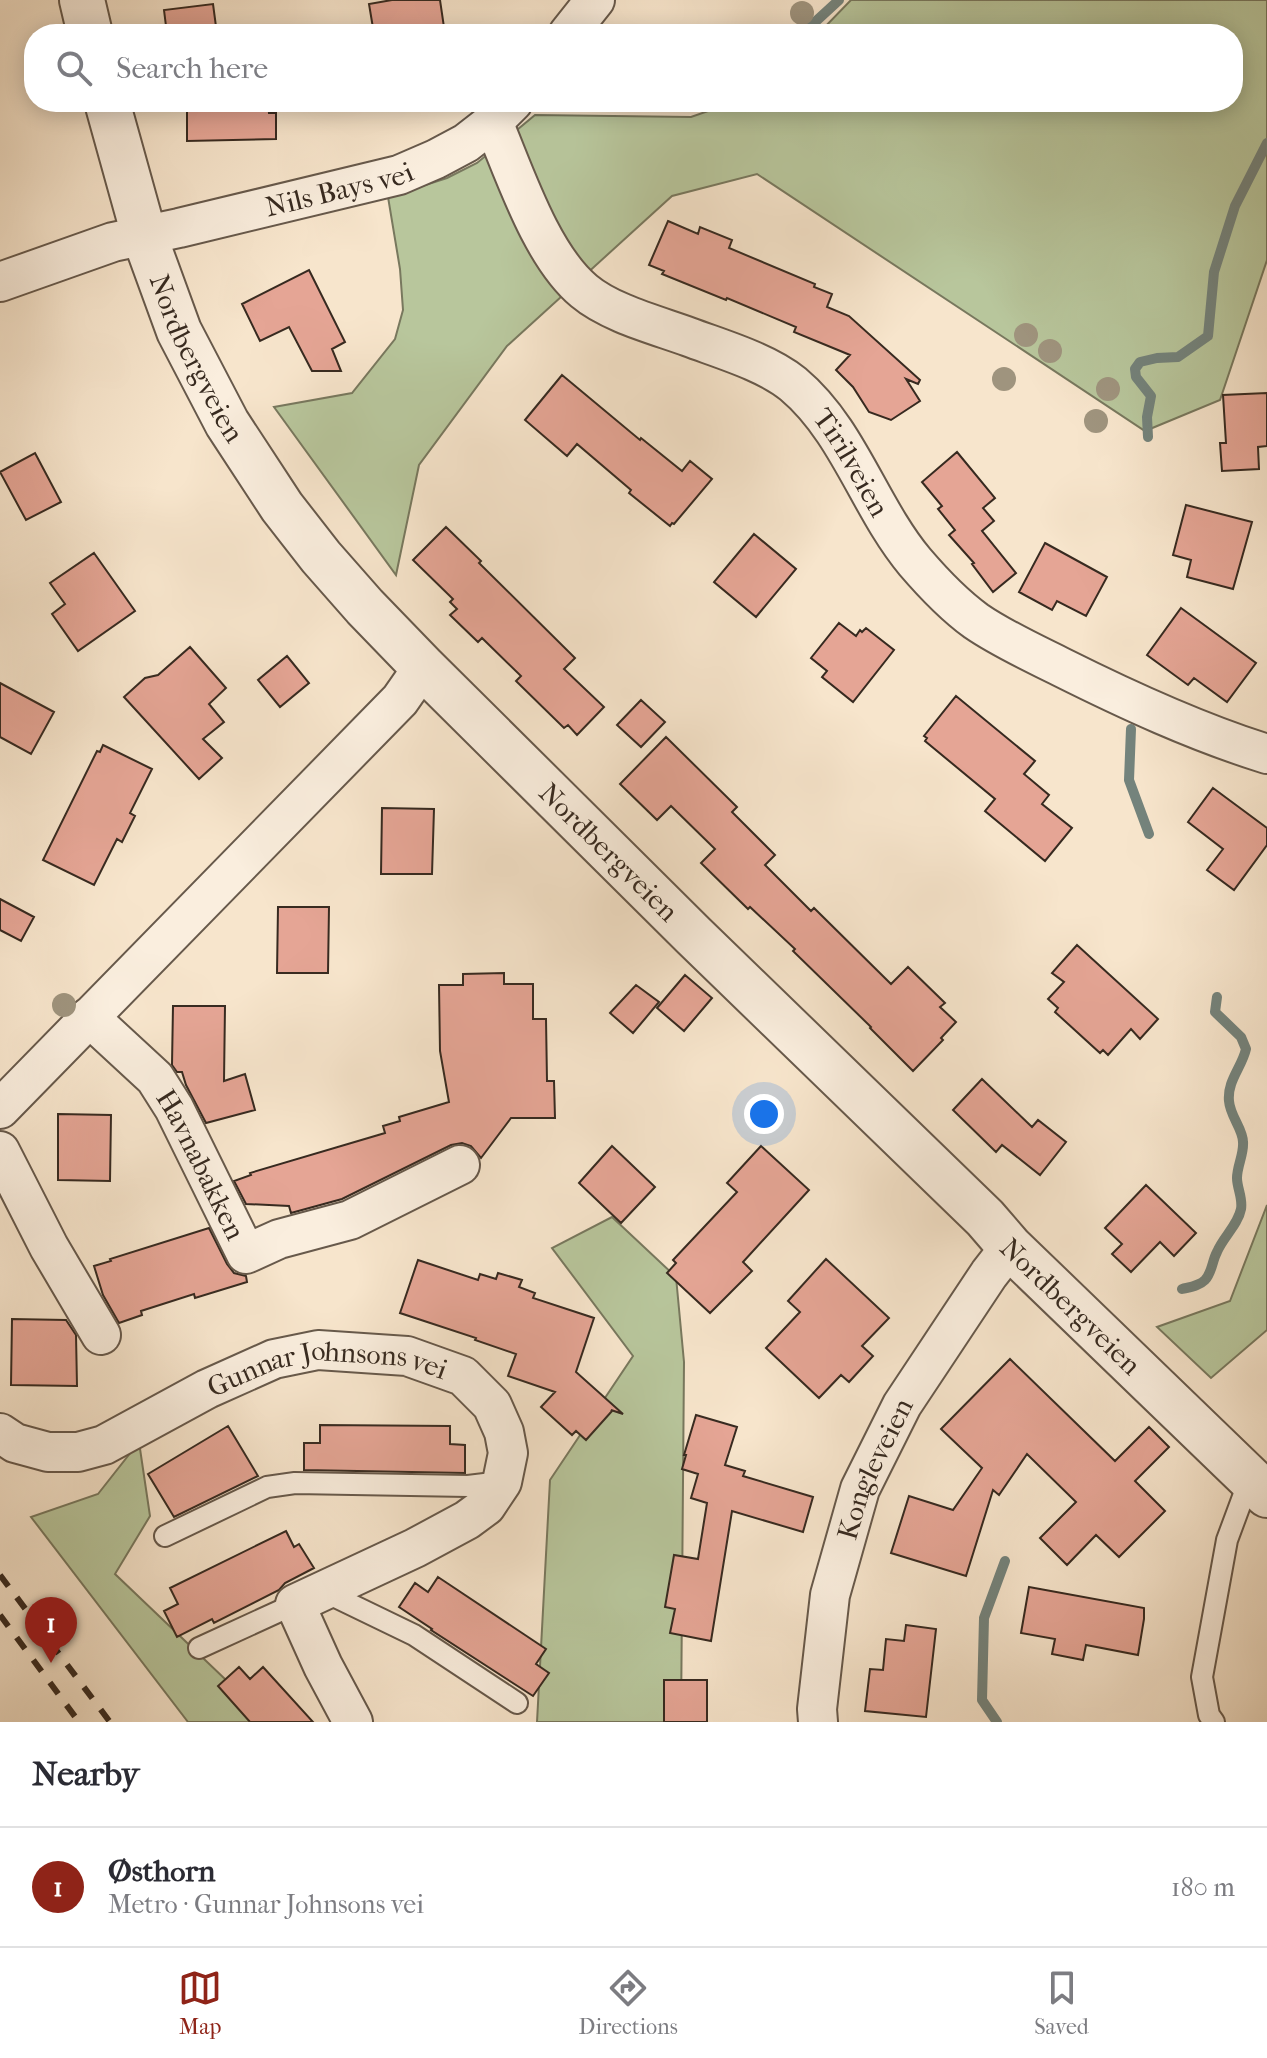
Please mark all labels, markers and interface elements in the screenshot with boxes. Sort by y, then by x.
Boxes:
search box [24,24,1243,112]
icon: search [52,46,96,90]
text: Search here [116,51,268,86]
street label: Nils Bays vei [262,154,418,223]
street label: Nordbergveien [143,269,251,448]
street label: Tirilveien [807,402,897,522]
street label: Nordbergveien [533,776,685,928]
street label: Havnabakken [150,1083,253,1245]
your location [744,1094,784,1134]
street label: Nordbergveien [994,1231,1148,1381]
street label: Gunnar Johnsons vei [202,1333,452,1403]
street label: Kongleveien [830,1392,919,1543]
pin: 1 [25,1597,77,1663]
text: Nearby [32,1754,139,1794]
text: Østhorn [108,1854,215,1889]
text: 1 [53,1872,63,1903]
text: 180 m [1171,1872,1235,1903]
text: Metro · Gunnar Johnsons vei [108,1889,424,1920]
tab: Map [178,1966,222,2040]
tab: Directions [579,1966,678,2040]
tab: Saved [1034,1966,1089,2040]

